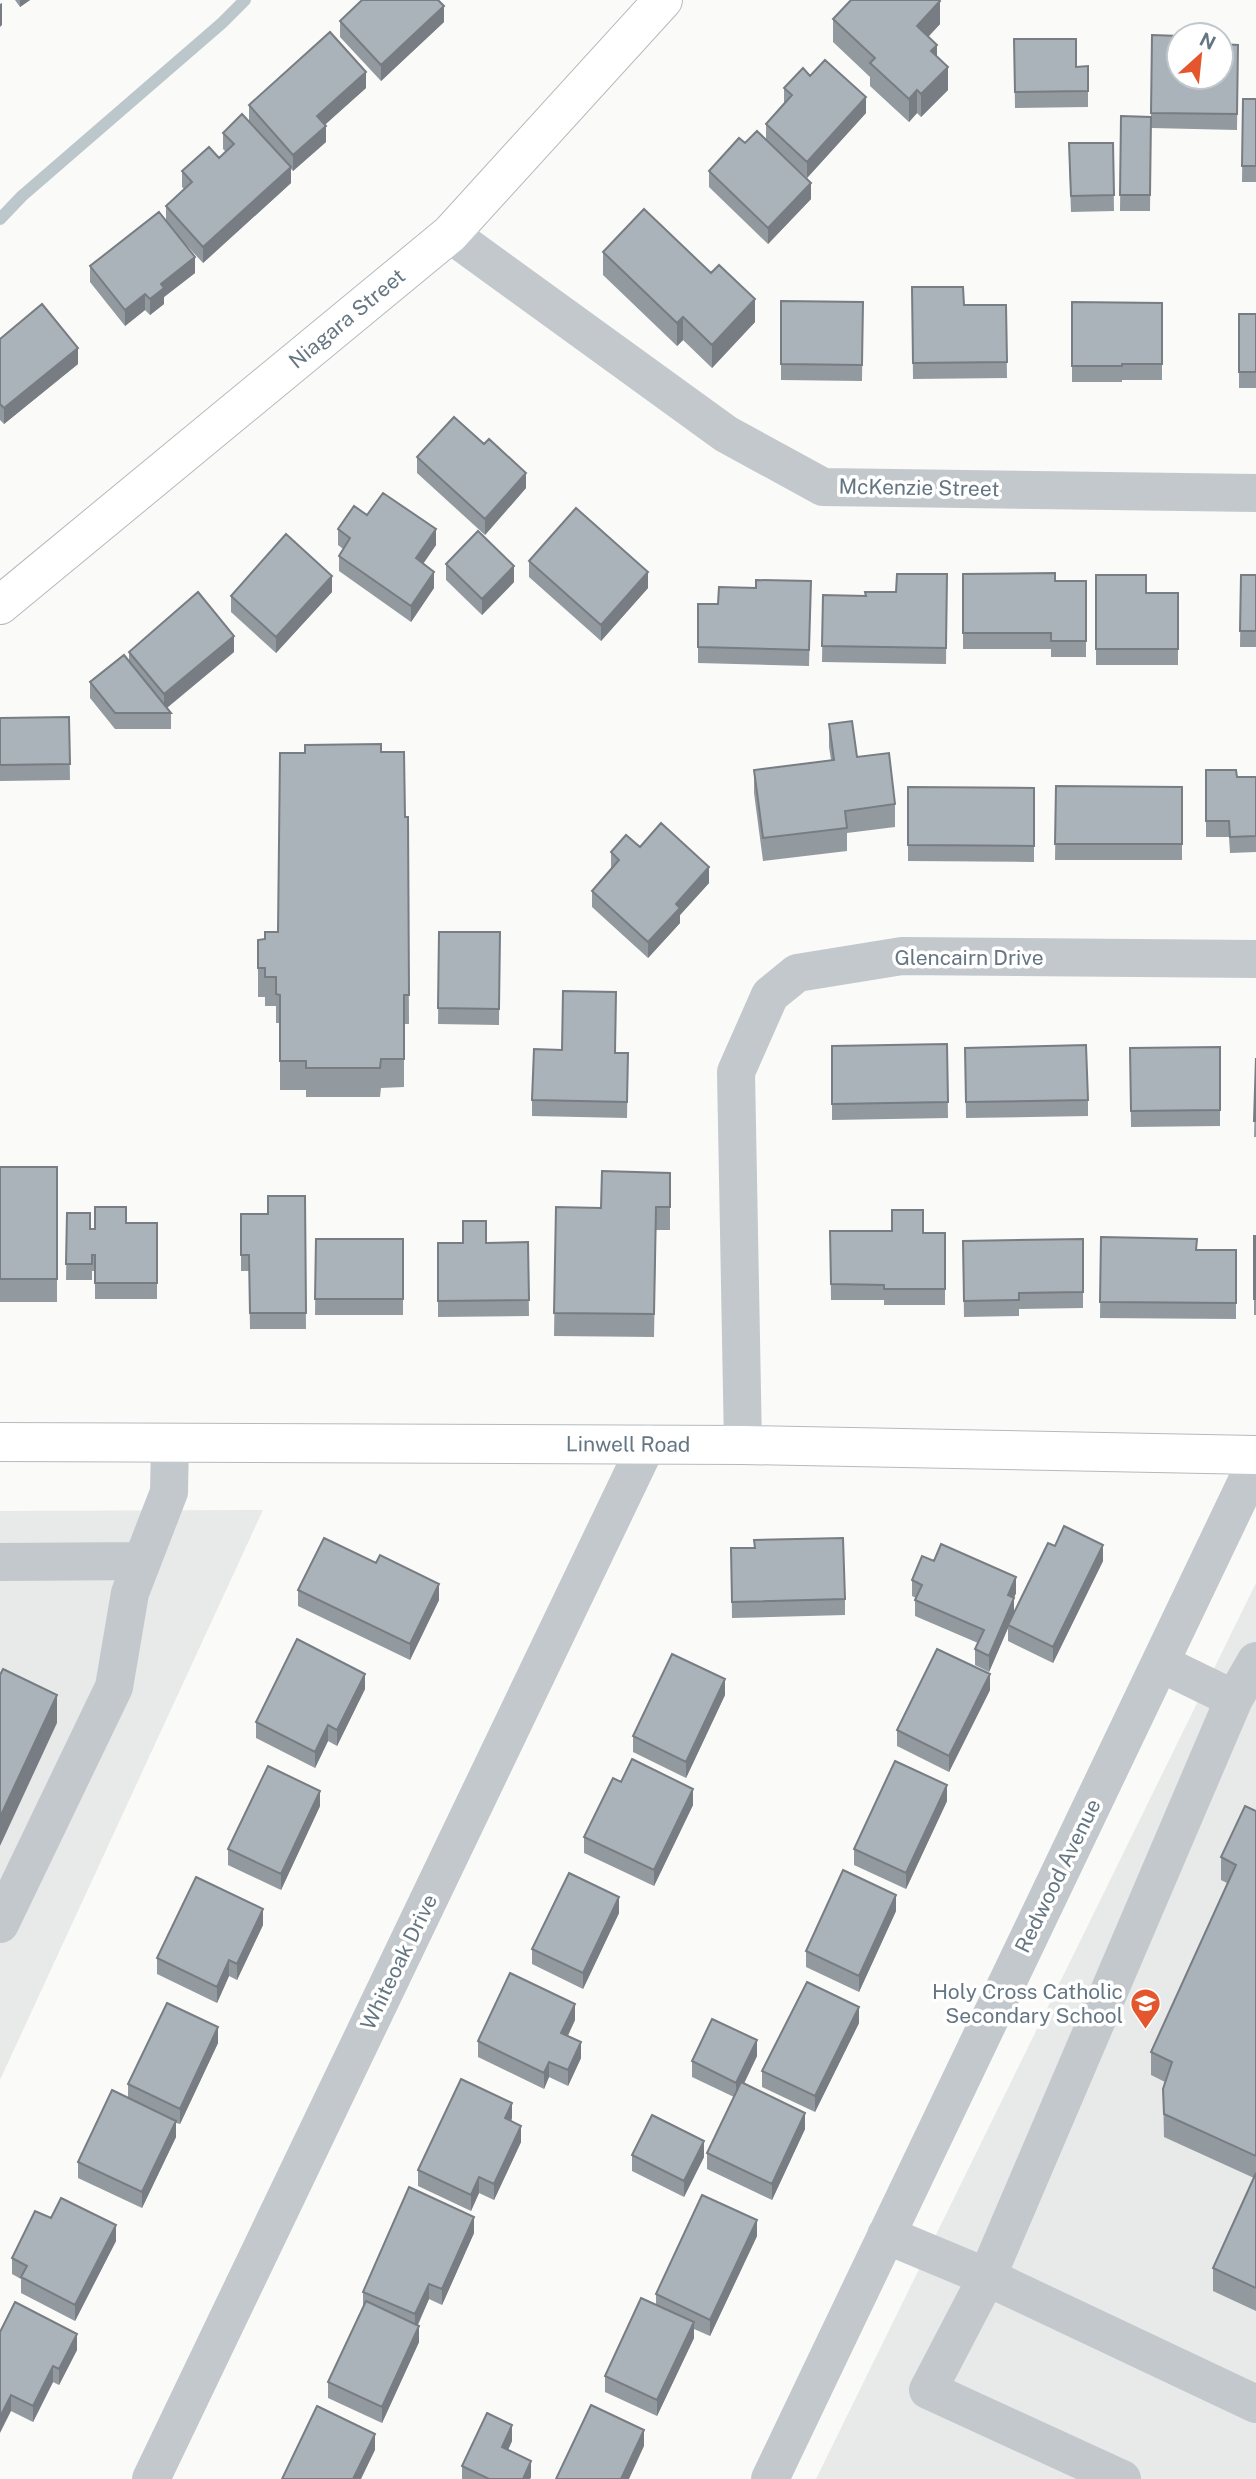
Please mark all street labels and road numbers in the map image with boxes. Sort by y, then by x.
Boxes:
street label: Niagara Street [284,263,410,373]
street label: McKenzie Street [838,474,1000,501]
street label: Glencairn Drive [894,945,1044,970]
street label: Linwell Road [566,1431,690,1457]
street label: Redwood Avenue [1010,1795,1106,1957]
street label: Whiteoak Drive [355,1890,442,2034]

